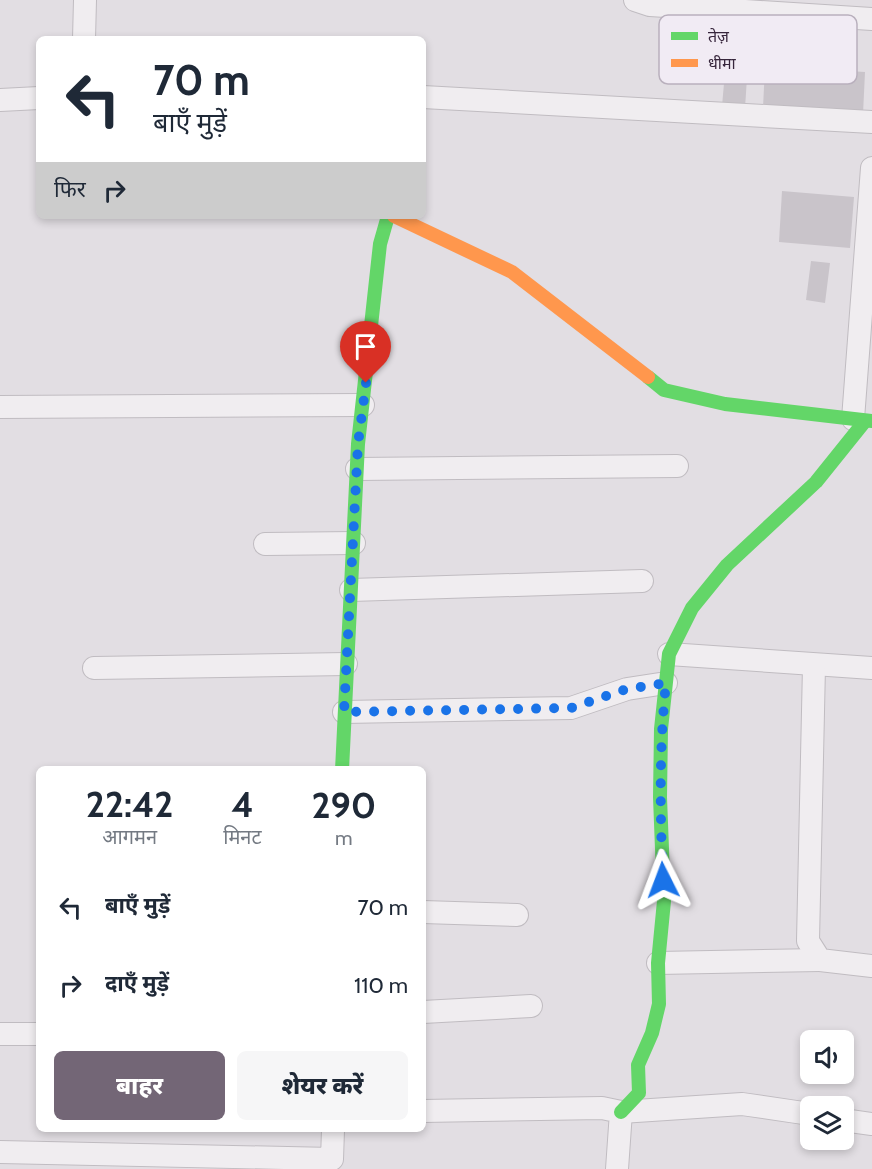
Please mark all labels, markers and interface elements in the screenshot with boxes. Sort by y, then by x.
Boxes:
legend [659,15,857,84]
text: तेज़ [708,27,730,46]
text: 70 m [153,54,250,106]
text: धीमा [708,54,737,73]
icon: left [54,60,132,138]
text: बाएँ मुड़ें [153,106,227,139]
icon: right [98,174,131,207]
text: फिर [54,176,86,203]
pin [340,321,391,383]
icon: arrive [349,330,382,363]
text: 22:42 [86,782,173,826]
text: 4 [231,782,254,826]
text: 290 [311,783,376,827]
text: आगमन [102,825,157,849]
text: मिनट [223,825,262,849]
text: m [335,826,353,850]
position arrow [631,848,695,912]
icon: left [54,891,87,924]
text: बाएँ मुड़ें [105,892,170,919]
text: 70 m [358,894,408,921]
icon: right [54,969,87,1002]
text: दाएँ मुड़ें [105,970,169,997]
text: 110 m [354,972,408,999]
map controls [800,1030,854,1150]
button: sound [800,1030,854,1084]
button: बाहर [54,1051,225,1120]
button: शेयर करें [237,1051,408,1120]
button: layers [800,1096,854,1150]

